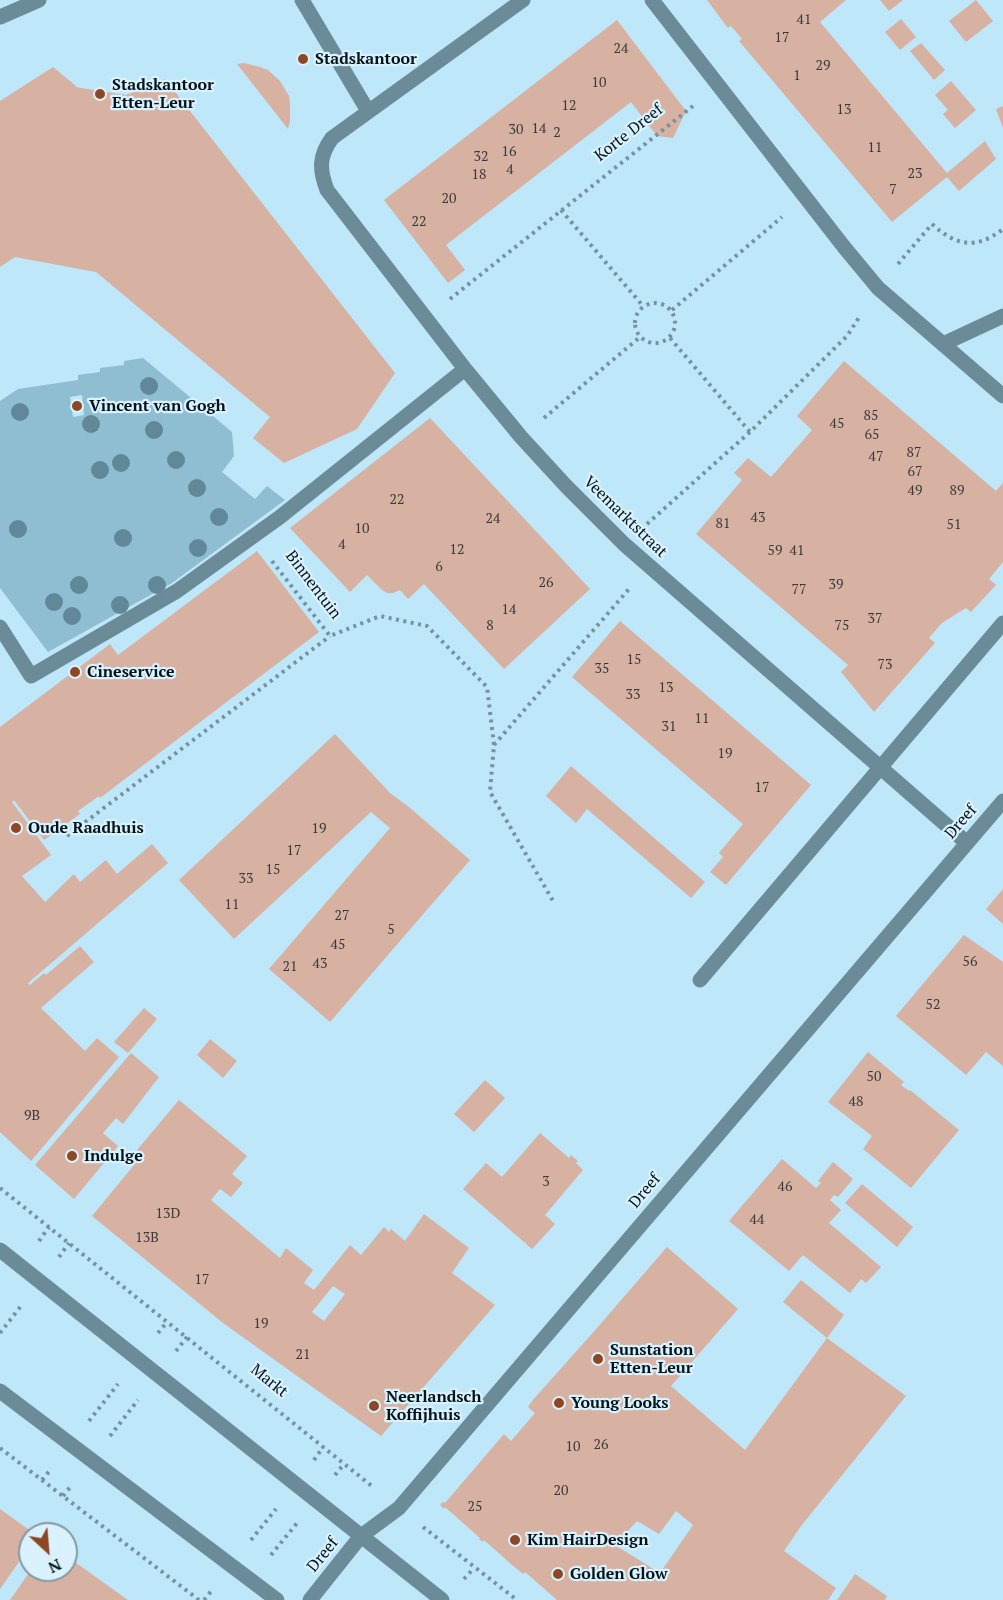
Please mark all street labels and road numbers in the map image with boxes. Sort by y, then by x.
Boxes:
street label: Korte Dreef [591,100,667,166]
street label: Veemarktstraat [579,472,671,562]
street label: Binnentuin [281,547,345,623]
street label: Dreef [941,801,981,843]
street label: Dreef [625,1170,665,1212]
street label: Markt [247,1360,291,1402]
street label: Dreef [303,1534,343,1576]

